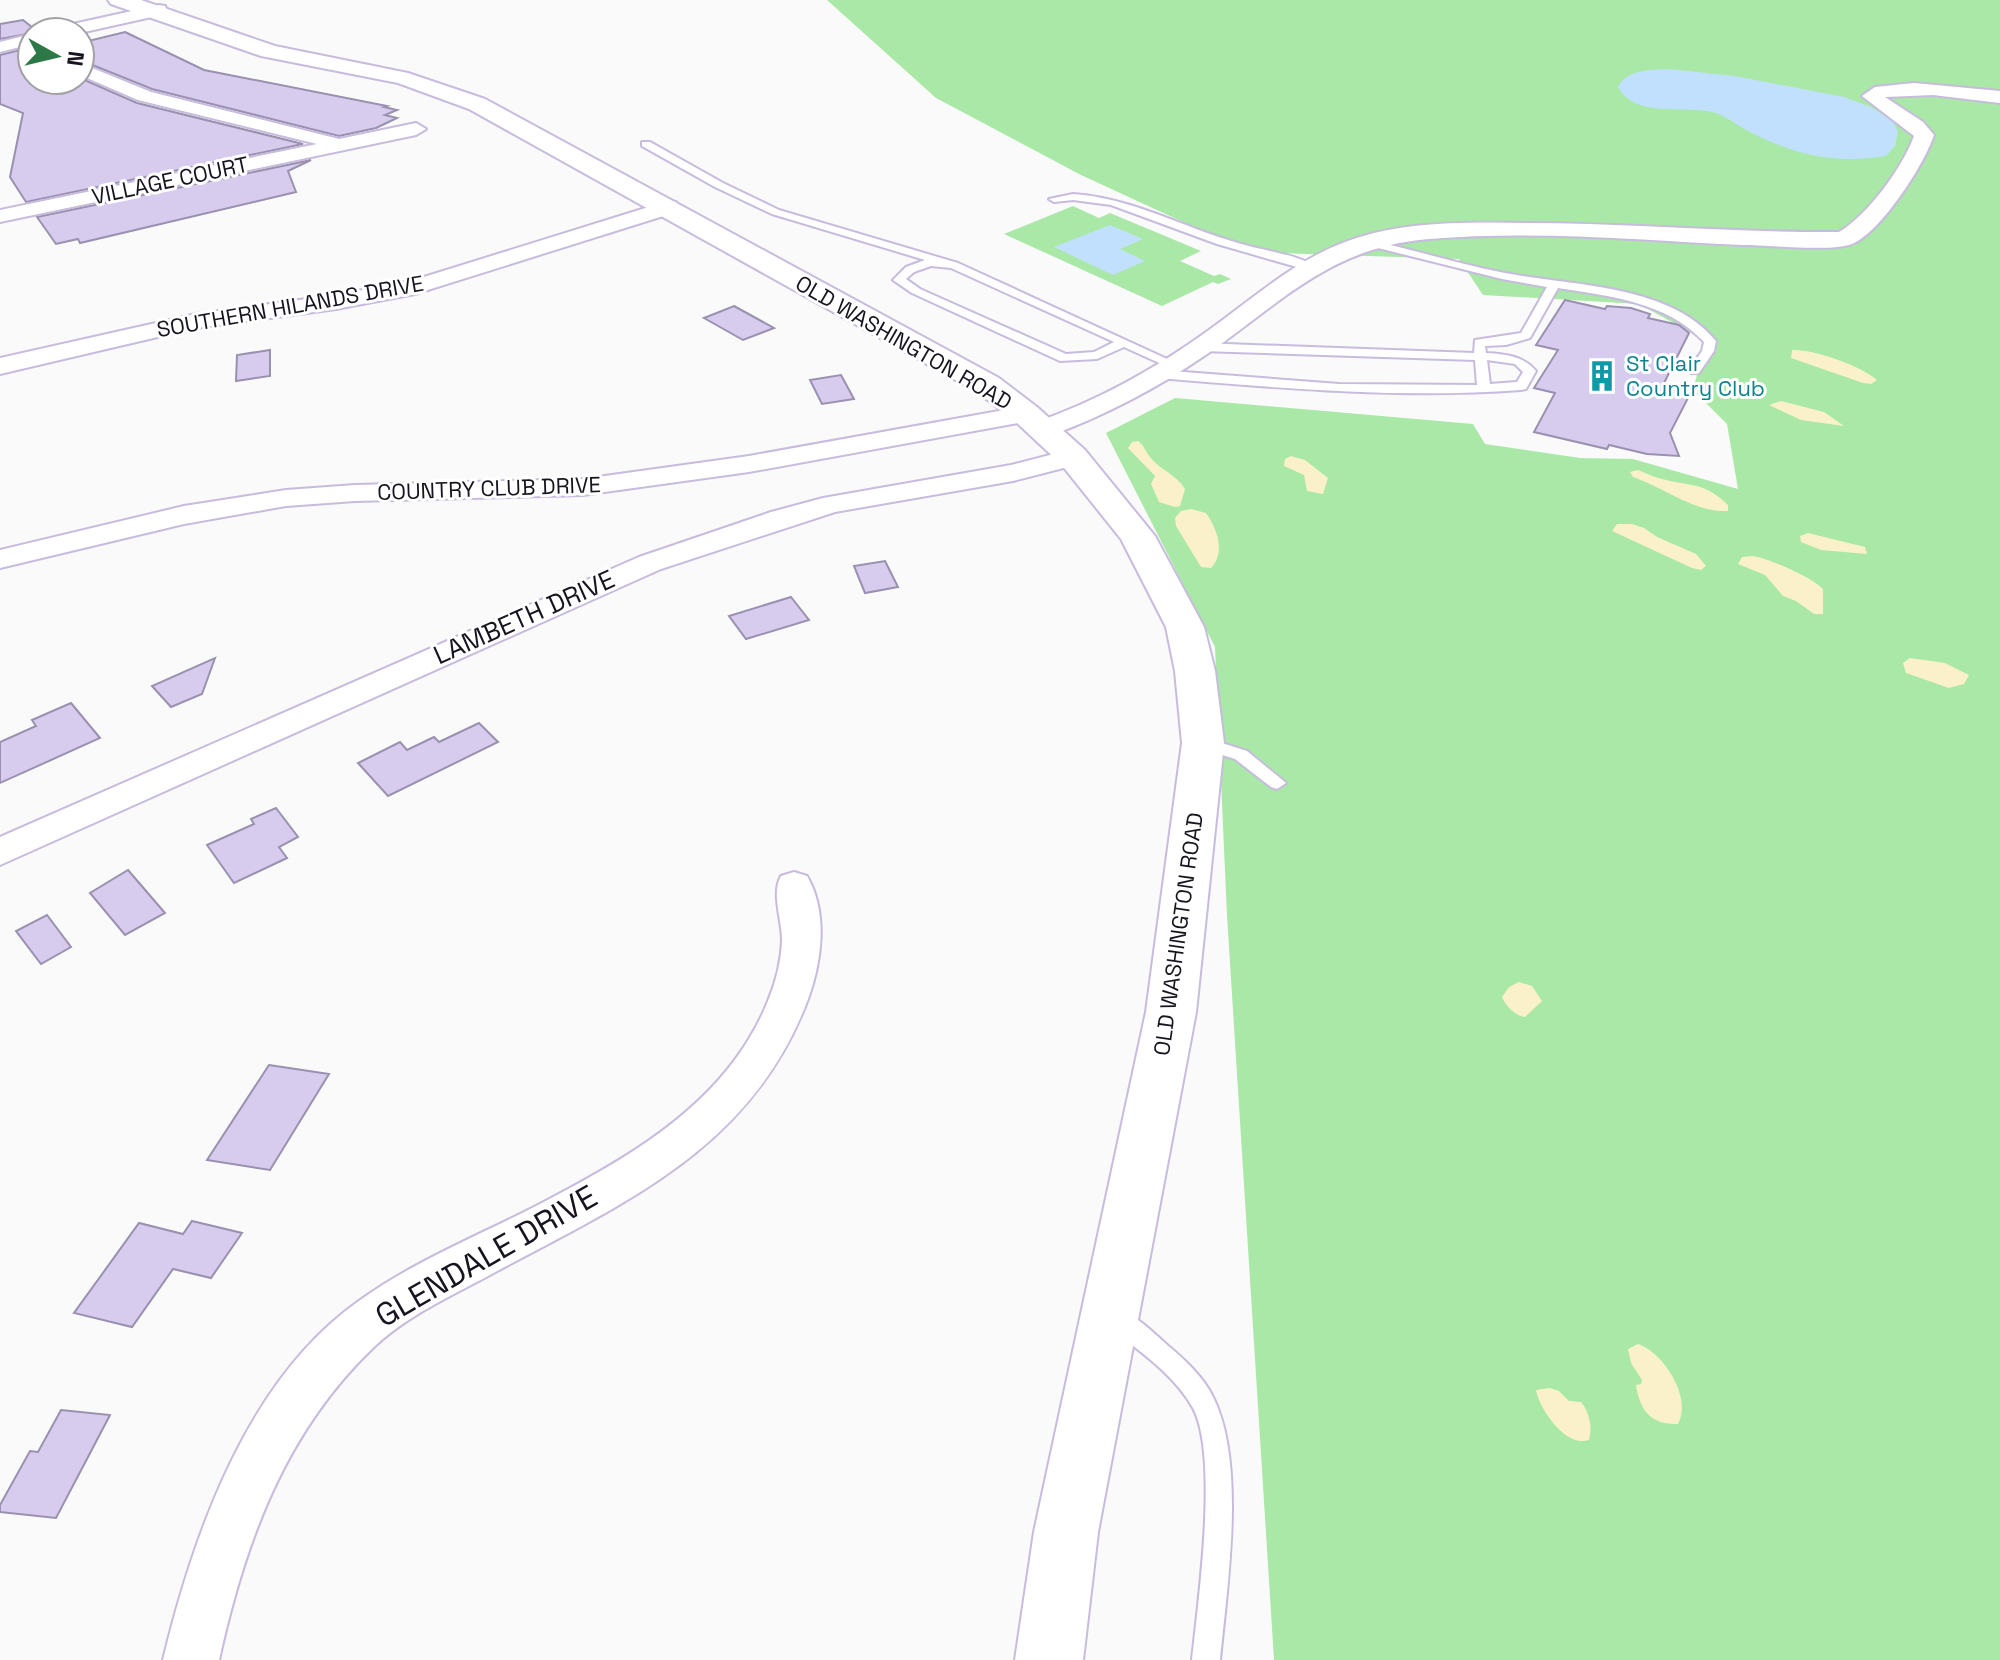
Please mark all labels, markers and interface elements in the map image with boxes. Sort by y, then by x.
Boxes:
north arrow [16,16,96,96]
text: N [61,50,91,68]
street label: VILLAGE COURT [89,150,251,210]
street label: SOUTHERN HILANDS DRIVE [154,269,426,343]
street label: OLD WASHINGTON ROAD [791,269,1017,415]
place label: St Clair Country Club [1626,349,1765,402]
building icon: St Clair Country Club [1585,359,1619,393]
street label: COUNTRY CLUB DRIVE [377,470,601,506]
street label: LAMBETH DRIVE [428,562,620,672]
street label: OLD WASHINGTON ROAD [1147,811,1209,1057]
street label: GLENDALE DRIVE [368,1176,604,1336]

